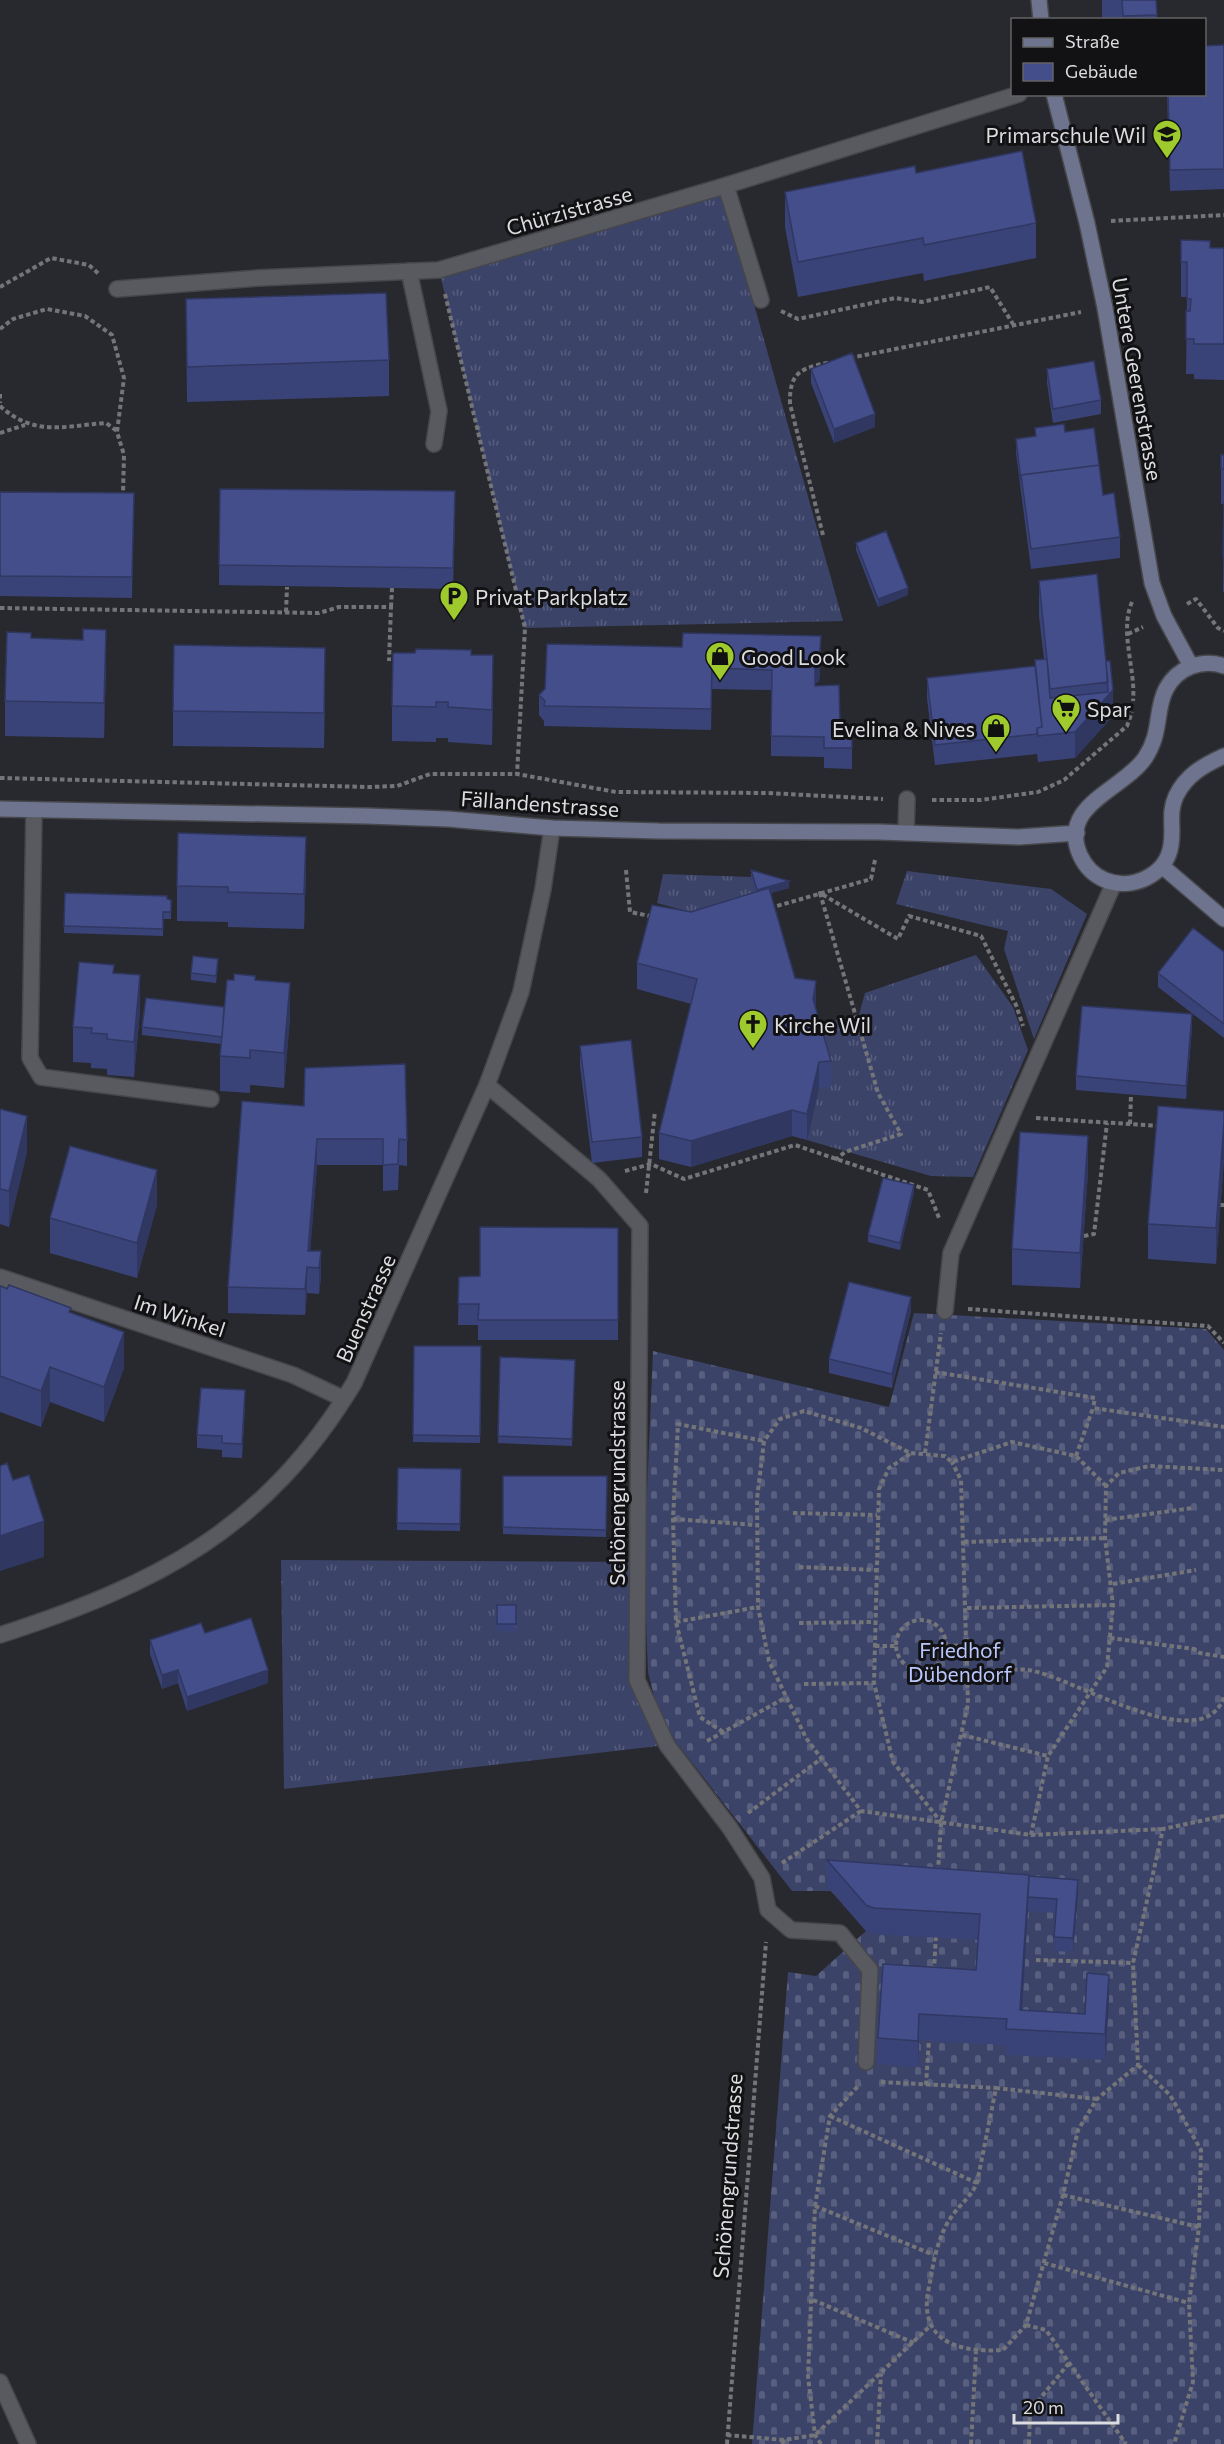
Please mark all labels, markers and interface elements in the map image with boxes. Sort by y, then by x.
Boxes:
legend [1011,18,1206,96]
text: Straße [1065,30,1120,52]
text: Gebäude [1065,60,1138,82]
school or university icon: Primarschule Wil [1151,118,1183,160]
place label: Primarschule Wil [985,122,1146,147]
street label: Chürzistrasse [503,180,635,240]
street label: Untere Geerenstrasse [1108,275,1168,483]
parking icon: Privat Parkplatz [438,580,470,622]
place label: Privat Parkplatz [475,584,628,609]
shop icon: Good Look [704,640,736,682]
place label: Good Look [741,644,846,669]
supermarket icon: Spar [1050,692,1082,734]
place label: Spar [1087,696,1131,721]
shop icon: Evelina & Nives [980,712,1012,754]
place label: Evelina & Nives [832,716,975,741]
street label: Fällandenstrasse [460,785,620,821]
church icon: Kirche Wil [737,1008,769,1050]
place label: Kirche Wil [774,1012,871,1037]
street label: Buenstrasse [330,1250,400,1366]
street label: Im Winkel [131,1289,229,1341]
street label: Schönengrundstrasse [604,1380,629,1586]
park label: Friedhof Dübendorf [908,1637,1013,1686]
street label: Schönengrundstrasse [707,2073,747,2279]
scale bar [1014,2387,1118,2425]
text: 20 m [1023,2396,1064,2418]

